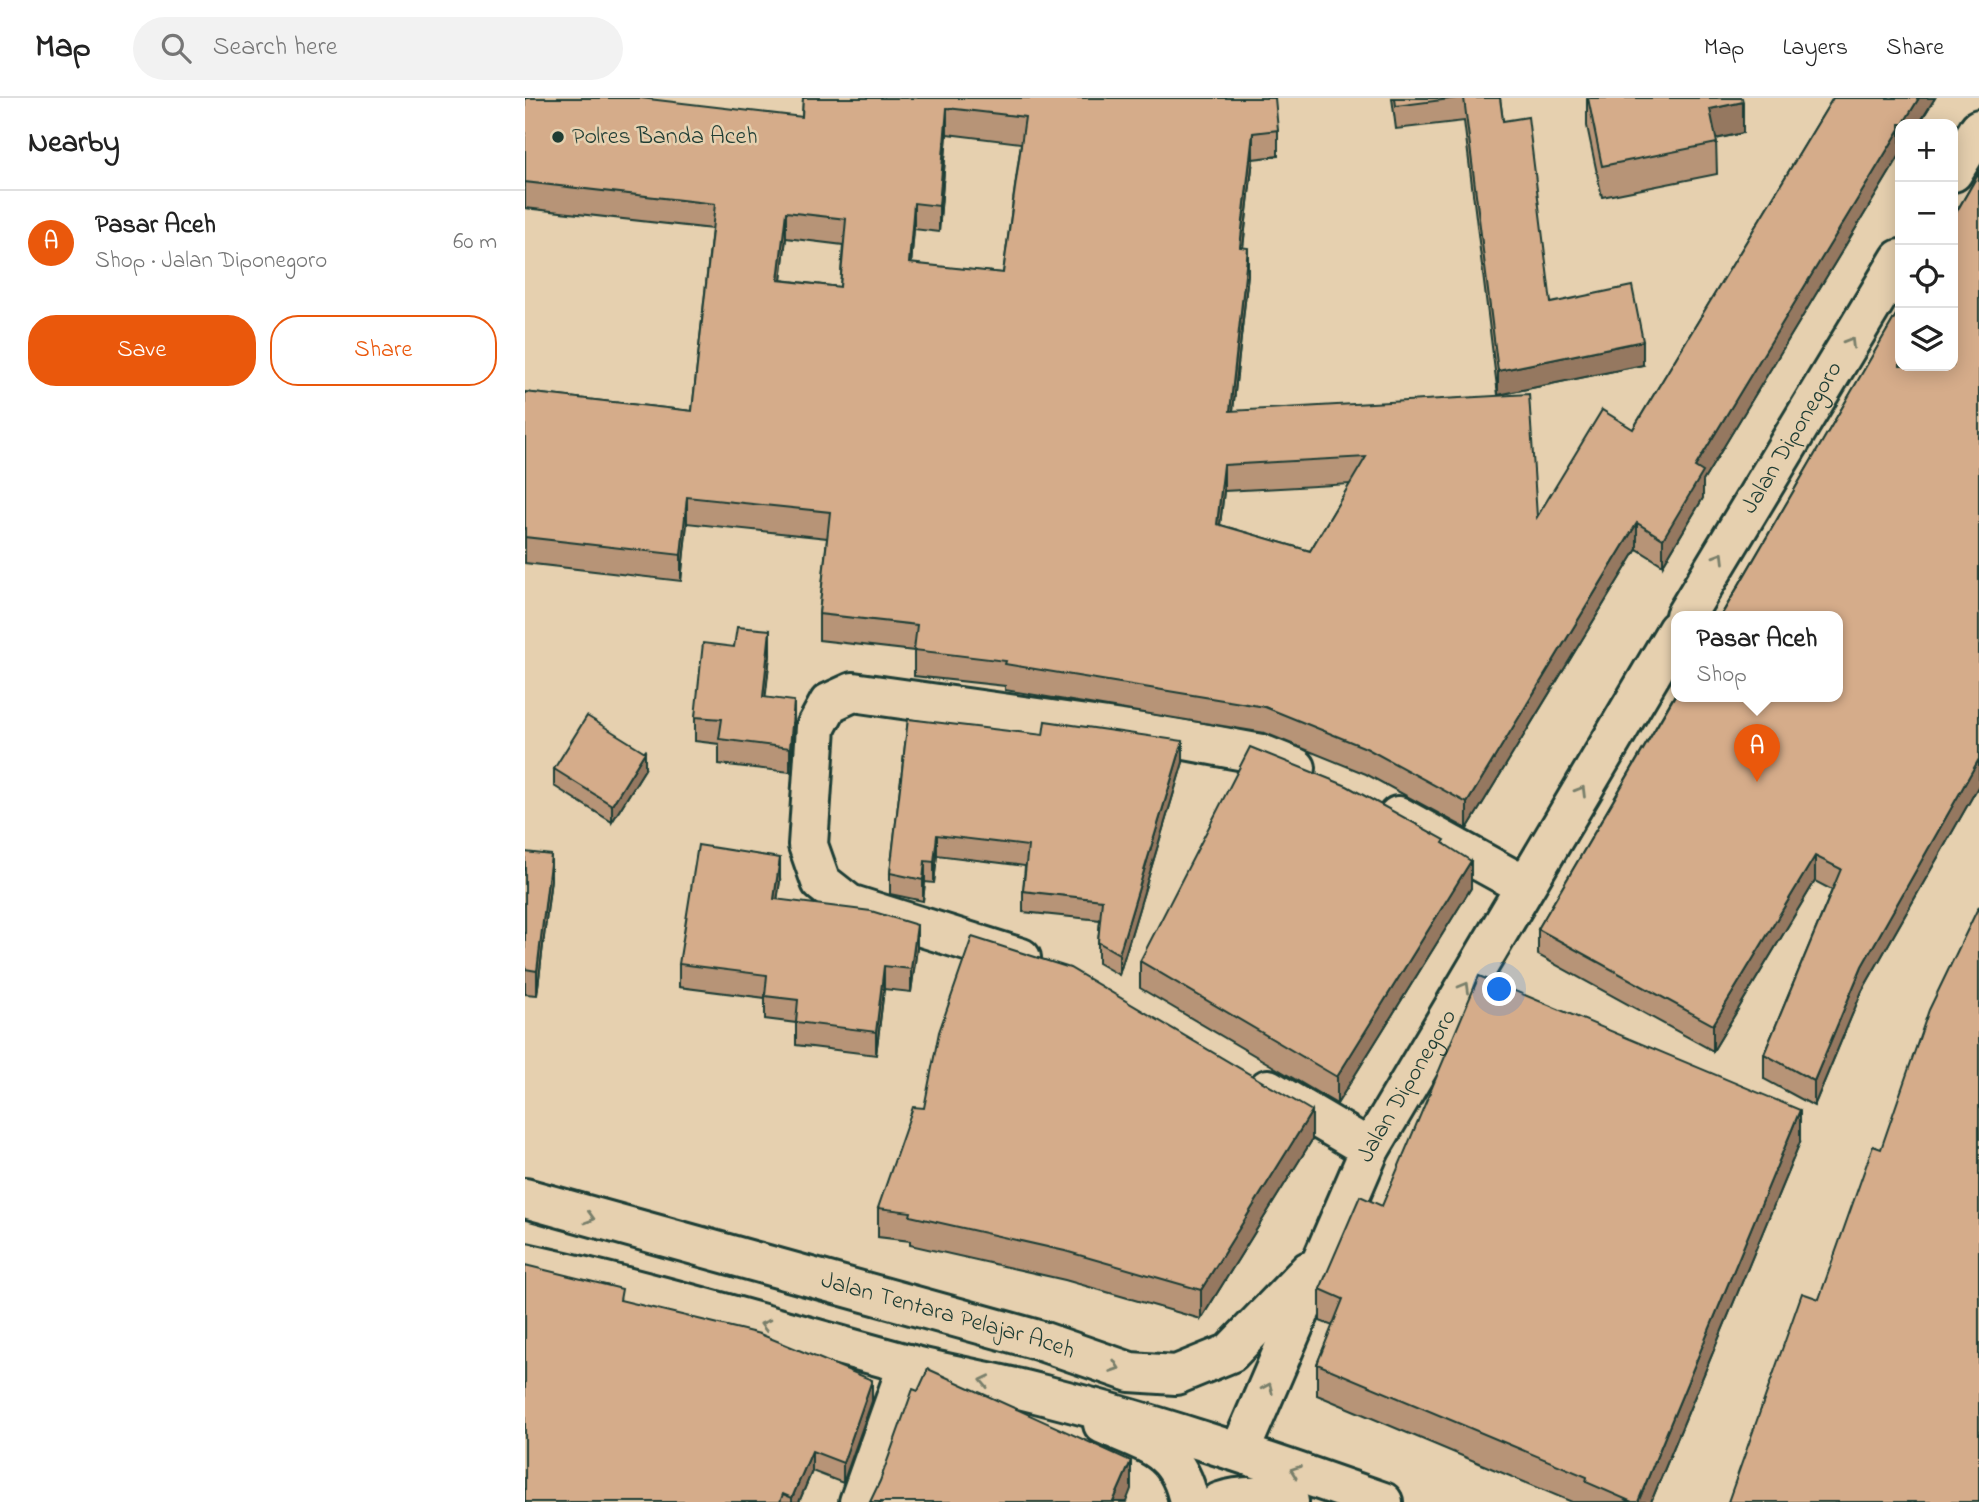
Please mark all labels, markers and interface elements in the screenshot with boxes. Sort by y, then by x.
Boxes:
search box [133,17,623,80]
text: Map [35,24,91,72]
icon: search [157,29,195,67]
text: Search here [213,29,337,67]
text: Map [1704,31,1744,66]
text: Layers [1782,31,1848,66]
text: Share [1886,31,1944,66]
map controls [1895,119,1958,371]
button: + [1895,119,1958,182]
place label: Polres Banda Aceh [572,120,758,155]
text: Nearby [28,122,120,166]
marker: Polres Banda Aceh [550,129,566,145]
button: − [1895,182,1958,245]
text: Pasar Aceh [95,207,216,245]
text: A [44,226,58,259]
text: 60 m [453,226,497,259]
text: Shop · Jalan Diponegoro [95,245,327,278]
button: locate [1895,245,1958,308]
button: layers [1895,308,1958,371]
button: Save [28,315,256,386]
button: Share [270,315,497,386]
one-way arrow [1842,336,1855,349]
street label: Jalan Diponegoro [1733,355,1852,521]
one-way arrow [1712,552,1725,565]
popup [1671,611,1843,702]
text: Pasar Aceh [1697,621,1817,659]
text: Shop [1697,659,1747,692]
pin: A [1734,724,1780,782]
one-way arrow [1572,786,1585,799]
your location [1482,972,1516,1006]
one-way arrow [1457,982,1470,995]
street label: Jalan Diponegoro [1349,1003,1466,1168]
one-way arrow [584,1209,596,1224]
street label: Jalan Tentara Pelajar Aceh [817,1263,1080,1369]
one-way arrow [759,1319,771,1333]
one-way arrow [1109,1359,1121,1373]
one-way arrow [980,1375,992,1390]
one-way arrow [1260,1383,1274,1396]
one-way arrow [1290,1465,1302,1479]

